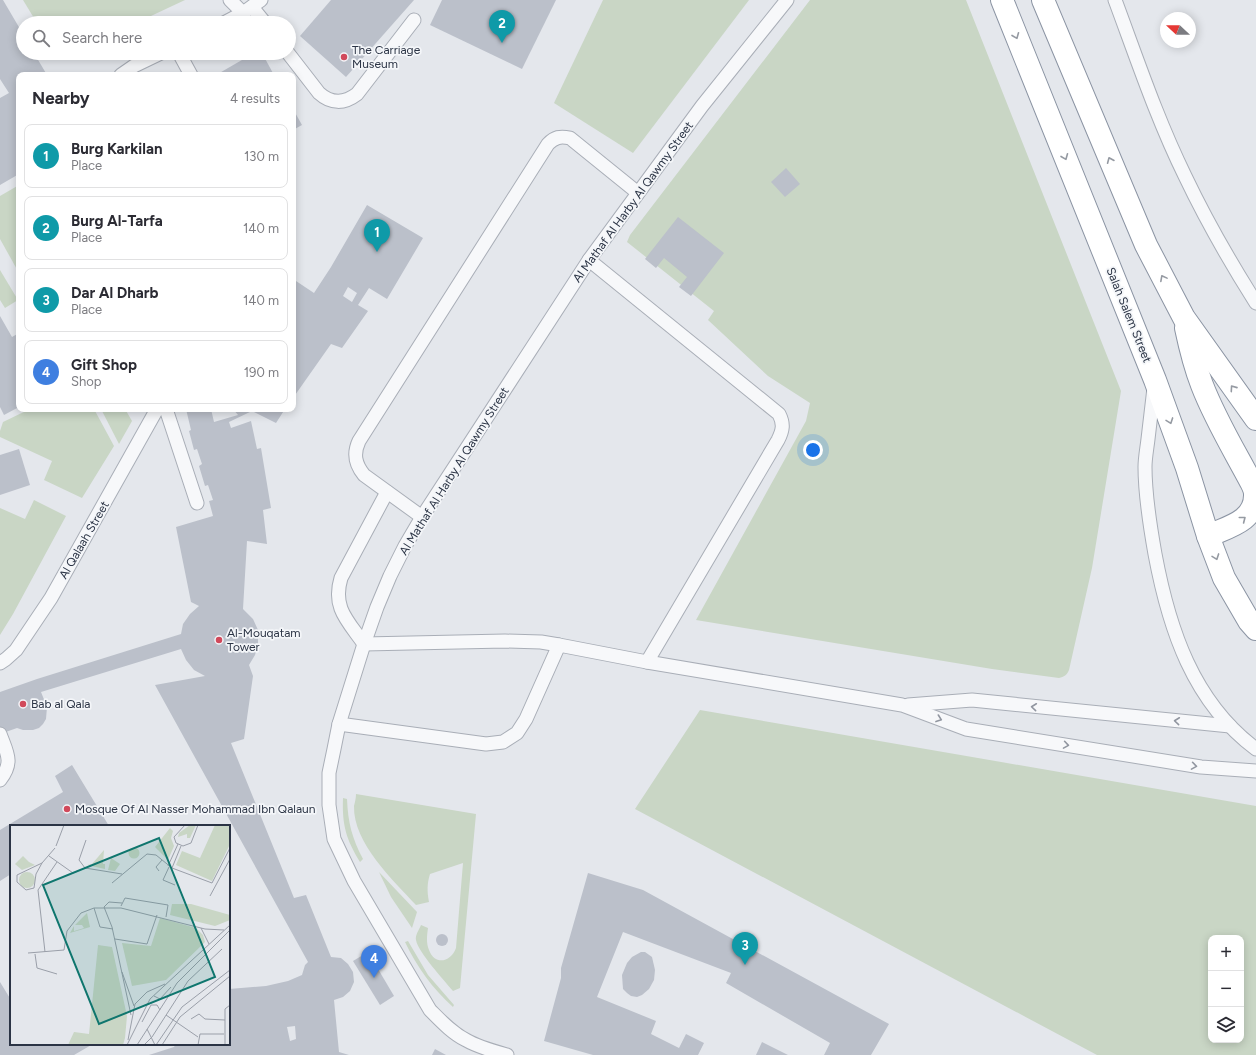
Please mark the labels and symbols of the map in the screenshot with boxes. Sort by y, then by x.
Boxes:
pin: 2 [489,10,515,43]
north arrow [1160,12,1196,48]
one-way arrow [1011,32,1019,40]
place label: The Carriage Museum [352,43,421,71]
marker: The Carriage Museum [339,52,349,62]
street label: Al Mathaf Al Harby Al Qawmy Street [570,119,696,285]
one-way arrow [1060,153,1068,160]
one-way arrow [1107,157,1115,164]
pin: 1 [364,219,390,252]
street label: Salah Salem Street [1104,265,1155,365]
one-way arrow [1160,275,1168,283]
street label: Al Mathaf Al Harby Al Qawmy Street [396,384,512,558]
one-way arrow [1231,385,1238,392]
one-way arrow [1165,417,1173,424]
your location [803,440,823,460]
street label: Al Qalaah Street [56,498,112,581]
one-way arrow [1238,517,1246,524]
one-way arrow [1211,553,1220,560]
place label: Al-Mouqatam Tower [227,626,300,654]
marker: Al-Mouqatam Tower [214,635,224,645]
place label: Bab al Qala [31,697,90,711]
marker: Bab al Qala [18,699,28,709]
one-way arrow [1031,702,1037,711]
one-way arrow [935,714,942,722]
one-way arrow [1174,717,1180,726]
one-way arrow [1062,740,1069,749]
one-way arrow [1191,761,1197,770]
place label: Mosque Of Al Nasser Mohammad Ibn Qalaun [75,802,316,816]
marker: Mosque Of Al Nasser Mohammad Ibn Qalaun [62,804,72,814]
inset map [10,825,230,1045]
pin: 3 [732,932,758,965]
pin: 4 [361,945,387,978]

